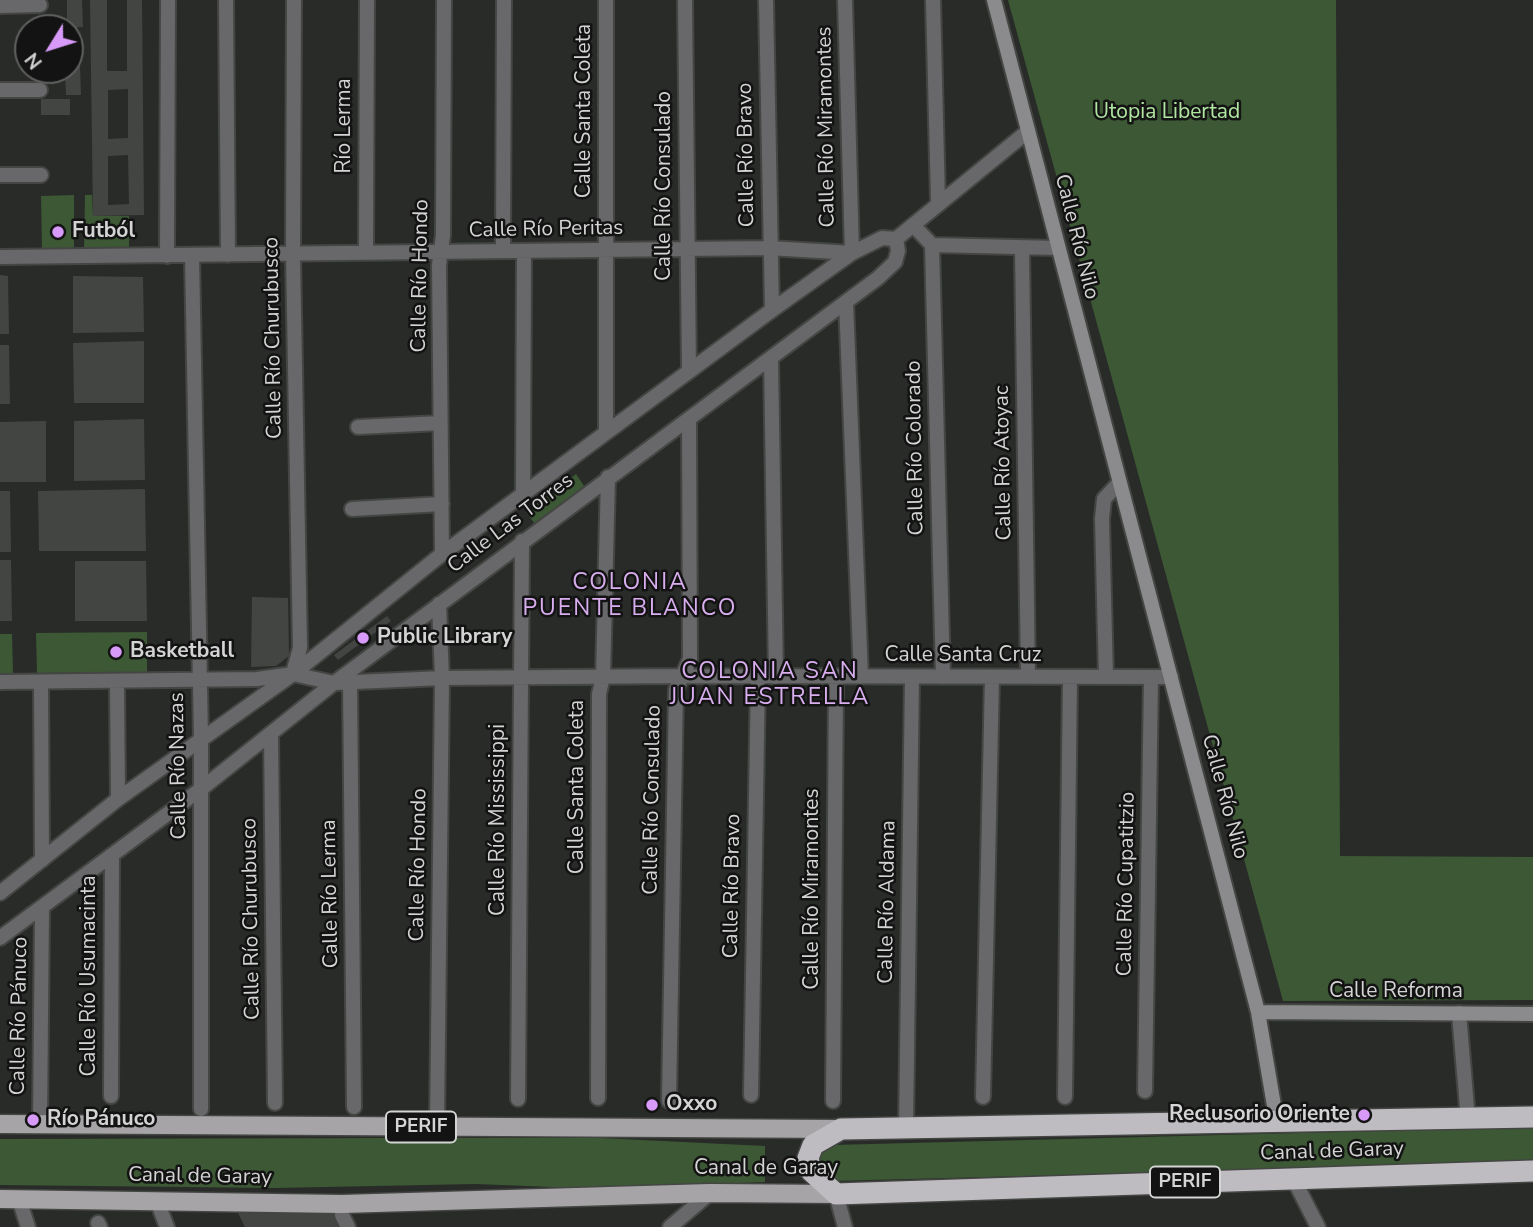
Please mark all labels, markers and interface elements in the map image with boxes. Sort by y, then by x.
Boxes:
north arrow [14,14,84,84]
street label: Calle Santa Coleta [572,24,598,198]
street label: Calle Río Miramontes [813,26,841,228]
text: N [19,47,49,74]
street label: Río Lerma [332,78,358,174]
street label: Calle Río Bravo [733,82,761,228]
street label: Calle Río Consulado [652,91,678,281]
park label: Utopia Libertad [1094,100,1240,126]
street label: Calle Río Nilo [1048,172,1104,302]
street label: Calle Río Hondo [407,199,435,353]
street label: Calle Río Peritas [468,216,624,244]
place label: Futból [72,219,135,245]
marker: Futból [50,224,66,240]
street label: Calle Río Churubusco [260,237,288,439]
street label: Calle Río Colorado [902,360,930,536]
street label: Calle Río Atoyac [990,385,1018,541]
street label: Calle Las Torres [443,469,579,579]
district label: COLONIA PUENTE BLANCO [524,569,736,623]
place label: Public Library [377,625,512,651]
marker: Public Library [355,630,371,646]
place label: Basketball [130,639,234,665]
street label: Calle Santa Cruz [885,643,1041,669]
marker: Basketball [108,644,124,660]
district label: COLONIA SAN JUAN ESTRELLA [671,658,869,712]
street label: Calle Río Nazas [165,692,193,840]
street label: Calle Santa Coleta [565,700,591,874]
street label: Calle Río Consulado [639,705,667,895]
street label: Calle Río Mississippi [486,724,512,916]
street label: Calle Río Nilo [1195,732,1253,862]
street label: Calle Río Hondo [405,788,433,942]
street label: Calle Río Miramontes [800,788,826,990]
street label: Calle Río Cupatitzio [1113,791,1141,977]
street label: Calle Río Bravo [719,813,747,959]
street label: Calle Río Churubusco [238,818,266,1020]
street label: Calle Río Lerma [317,819,345,969]
street label: Calle Río Aldama [874,820,902,984]
street label: Calle Río Usumacinta [77,875,103,1077]
street label: Calle Río Pánuco [6,936,34,1096]
street label: Calle Reforma [1329,979,1463,1005]
place label: Oxxo [666,1092,717,1118]
marker: Oxxo [644,1097,660,1113]
place label: Reclusorio Oriente [1169,1102,1350,1128]
place label: Río Pánuco [47,1107,155,1133]
marker: Reclusorio Oriente [1356,1107,1372,1123]
marker: Río Pánuco [25,1112,41,1128]
road number: PERIF [386,1112,456,1142]
street label: Canal de Garay [1260,1137,1404,1167]
street label: Canal de Garay [694,1156,838,1182]
street label: Canal de Garay [128,1163,272,1191]
road number: PERIF [1150,1166,1220,1198]

